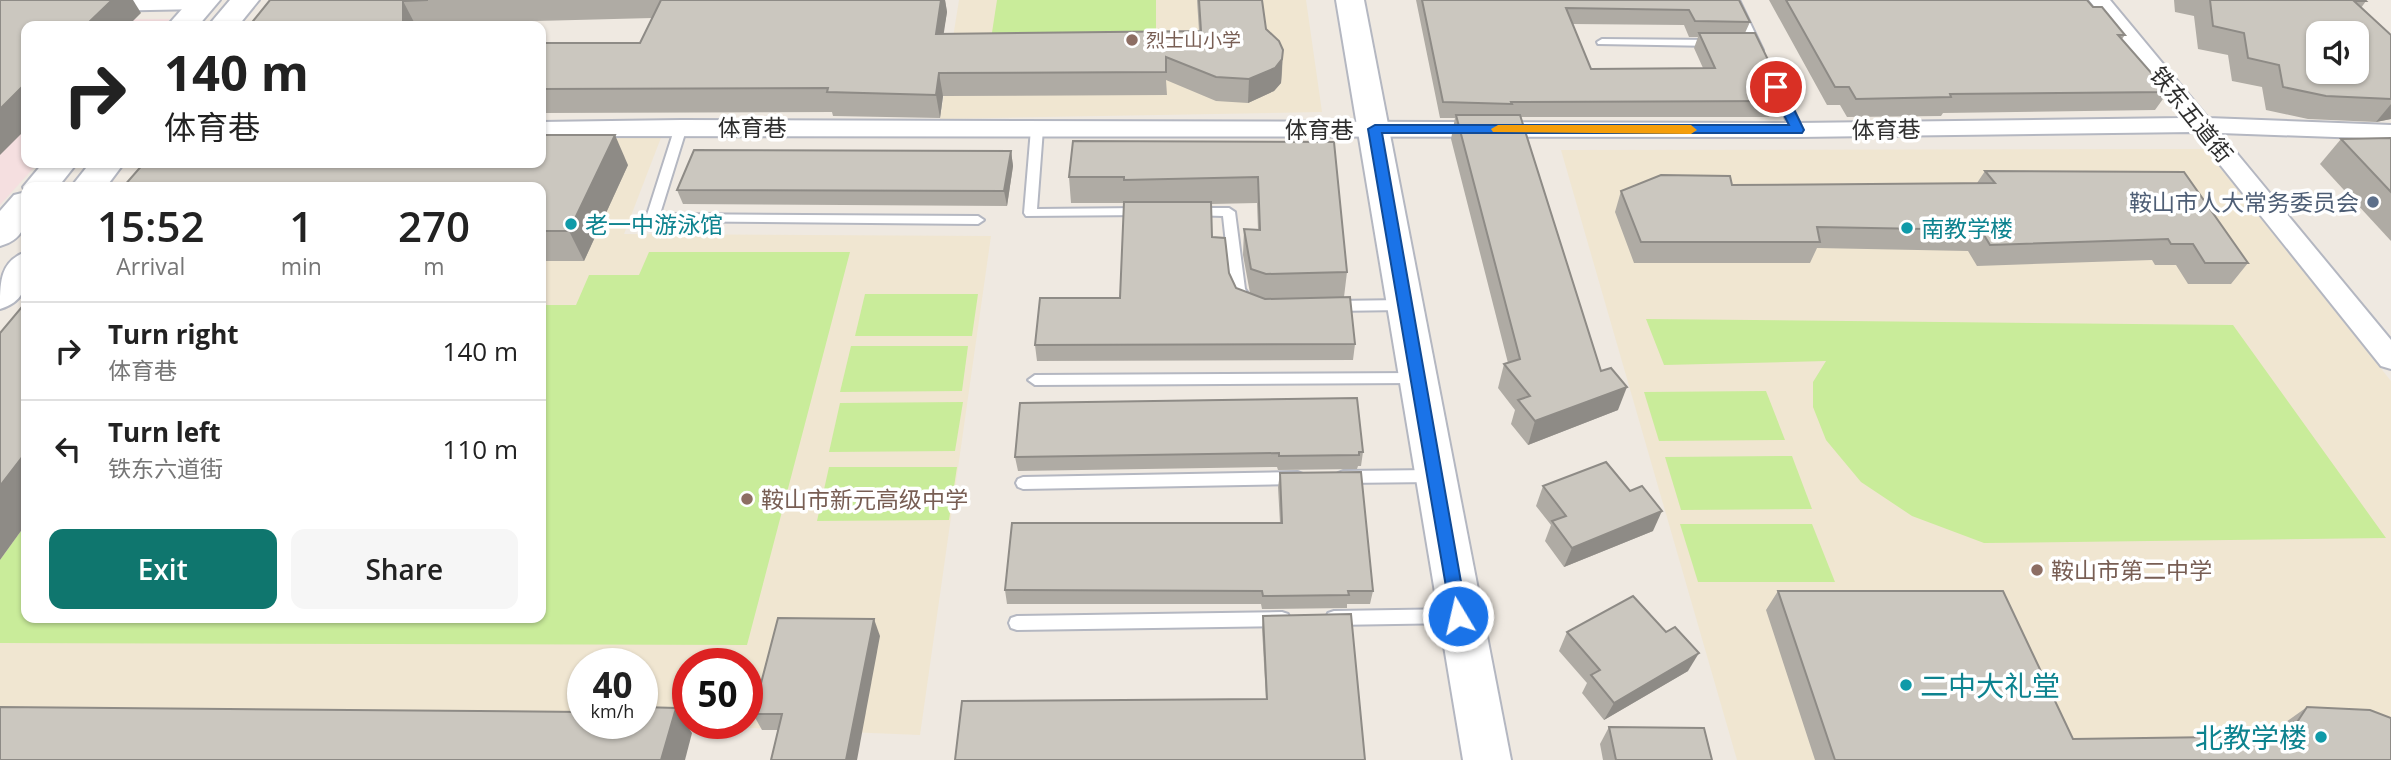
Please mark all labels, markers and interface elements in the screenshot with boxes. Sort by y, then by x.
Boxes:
map controls [2306,21,2369,84]
button: sound [2306,21,2369,84]
place label: 烈士山小学 [1146,27,1241,53]
marker: 烈士山小学 [1124,32,1140,48]
text: 140 m [164,39,309,105]
icon: right [49,49,140,140]
pin [1746,57,1806,117]
street label: 铁东五道街 [2143,59,2241,169]
icon: arrive [1757,68,1795,106]
text: 体育巷 [164,105,260,148]
street label: 体育巷 [718,111,787,143]
street label: 体育巷 [1851,112,1921,146]
street label: 体育巷 [1285,113,1354,145]
place label: 鞍山市人大常务委员会 [2129,186,2359,218]
marker: 鞍山市人大常务委员会 [2365,194,2381,210]
text: 15:52 [97,197,205,254]
text: 1 [289,197,313,254]
text: 270 [398,197,470,254]
place label: 老一中游泳馆 [585,208,723,240]
place label: 南教学楼 [1921,212,2013,244]
marker: 老一中游泳馆 [563,216,579,232]
marker: 南教学楼 [1899,220,1915,236]
text: Arrival [116,250,185,282]
text: min [281,250,322,282]
text: m [423,250,445,282]
text: Turn right [108,316,239,352]
icon: right [49,332,87,370]
text: 140 m [443,333,518,369]
text: 体育巷 [108,354,177,386]
text: Turn left [108,414,220,450]
icon: left [49,430,87,468]
text: 110 m [443,431,518,467]
text: 铁东六道街 [108,452,223,484]
place label: 鞍山市新元高级中学 [761,483,968,515]
marker: 鞍山市新元高级中学 [739,491,755,507]
button: Exit [49,529,277,609]
button: Share [291,529,518,609]
place label: 鞍山市第二中学 [2051,554,2212,586]
marker: 鞍山市第二中学 [2029,562,2045,578]
position arrow [1421,579,1495,653]
speed limit sign: 50 [672,648,763,739]
text: 40 [592,661,633,708]
place label: 二中大礼堂 [1920,666,2060,704]
marker: 二中大礼堂 [1898,677,1914,693]
text: km/h [591,699,634,723]
place label: 北教学楼 [2195,718,2307,756]
marker: 北教学楼 [2313,729,2329,745]

